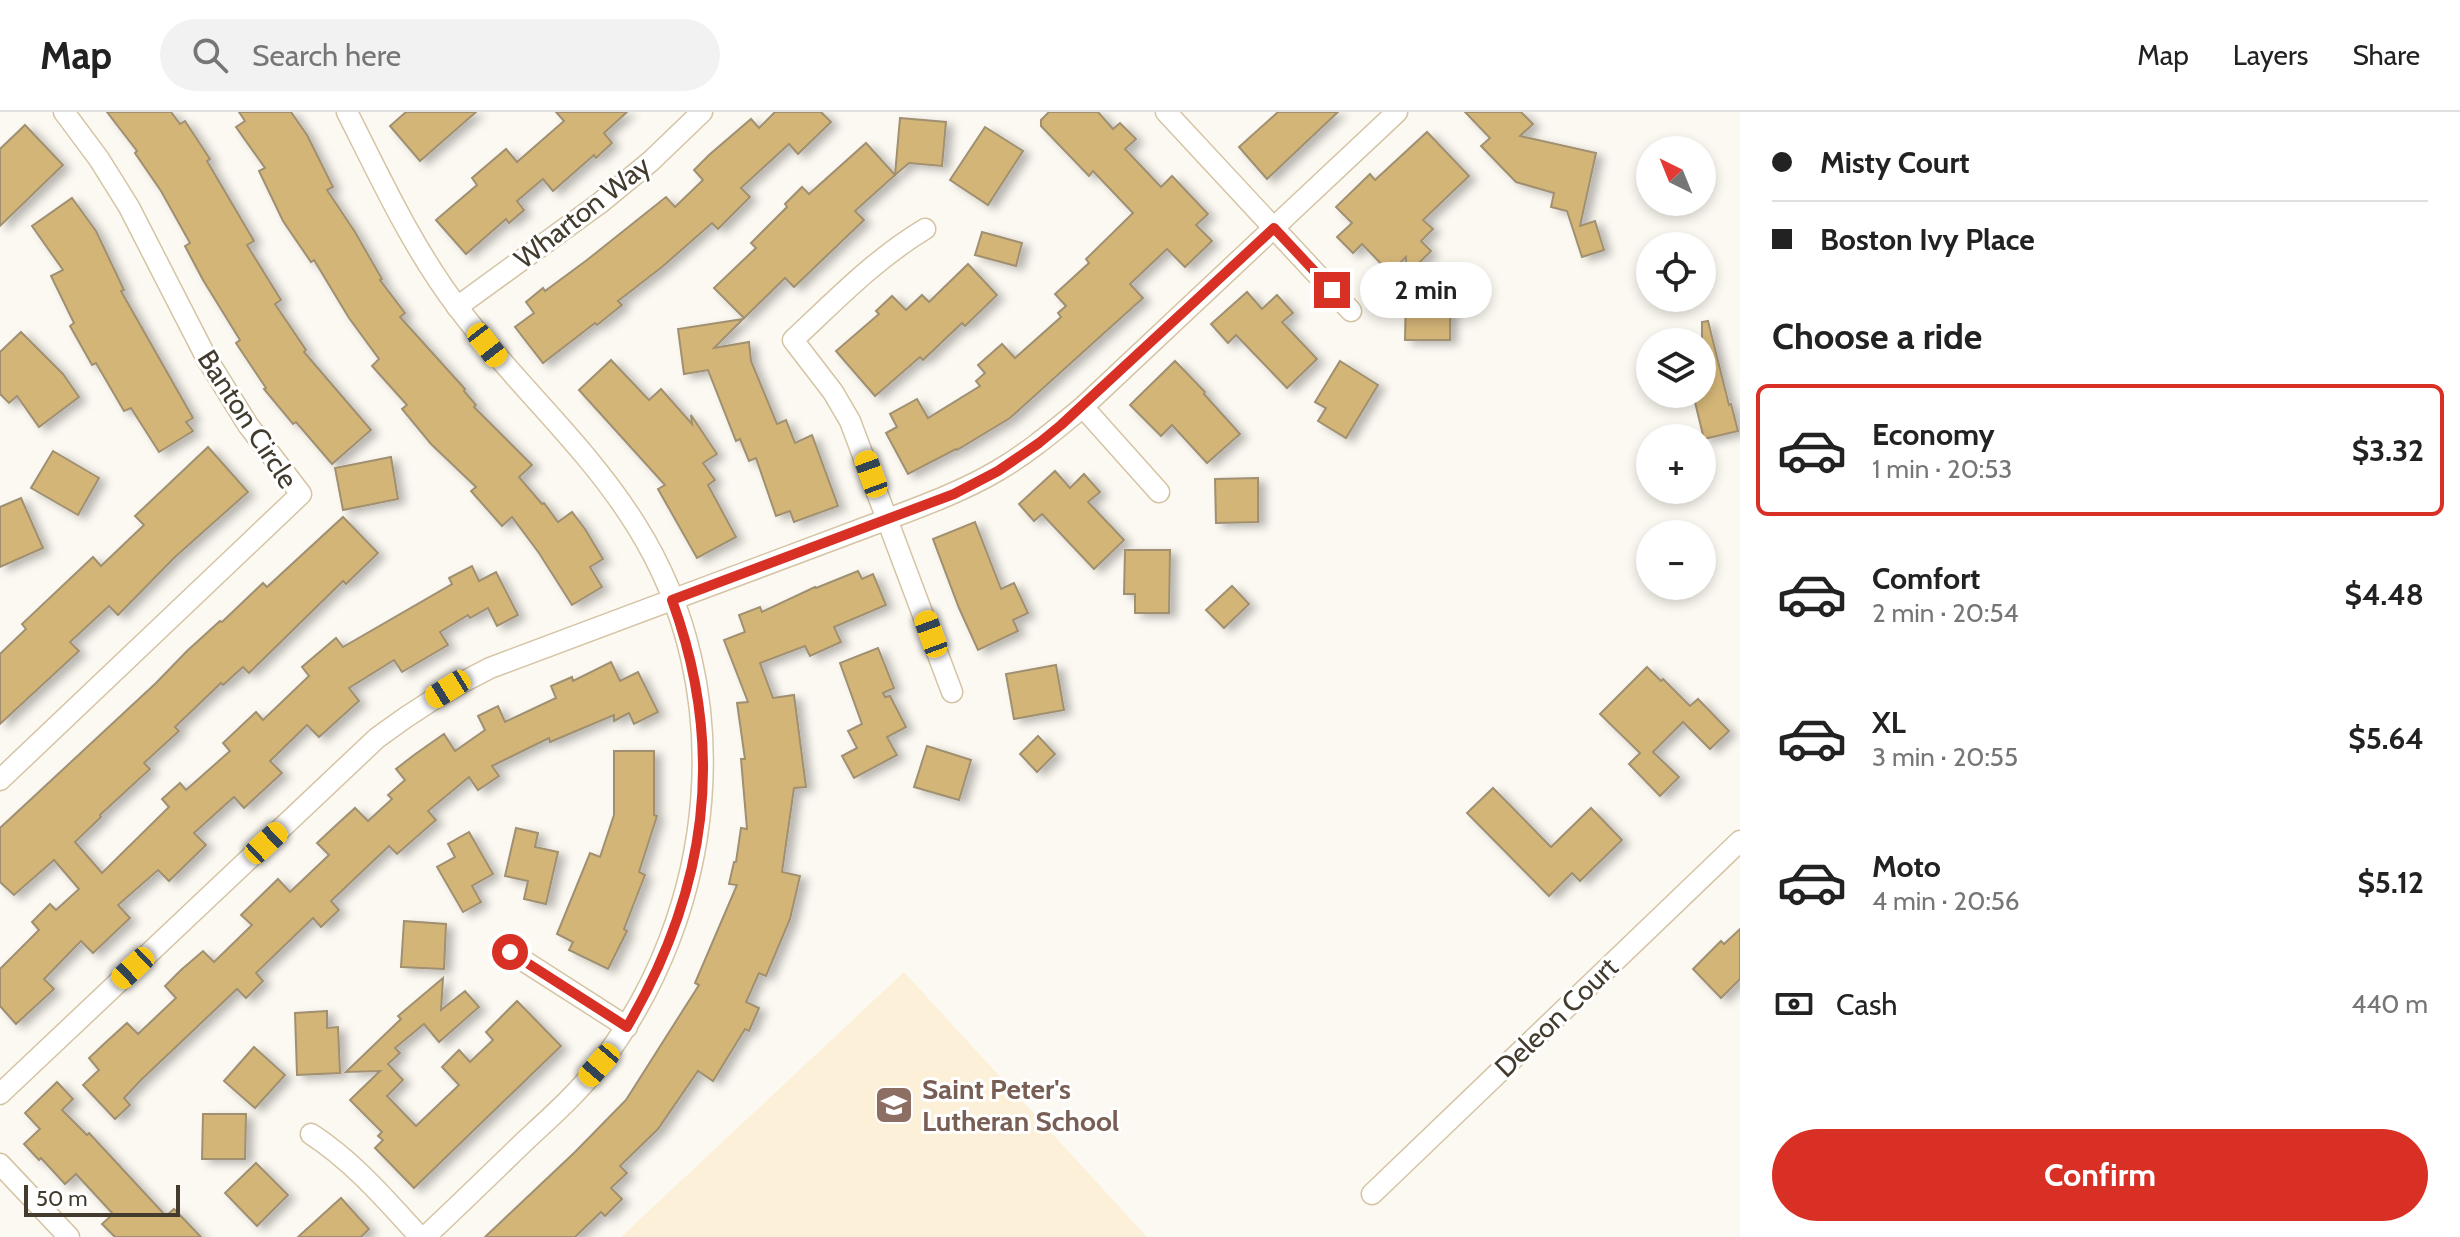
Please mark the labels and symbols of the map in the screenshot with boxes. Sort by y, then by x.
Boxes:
north arrow [1636,136,1716,216]
street label: Wharton Way [507,148,657,276]
callout: 2 min [1360,262,1492,318]
route end [1314,272,1350,308]
car [463,319,511,371]
street label: Banton Circle [191,343,305,495]
car [852,447,890,501]
car [912,607,950,661]
car [421,666,475,712]
car [240,818,292,868]
route start [492,934,528,970]
car [107,943,159,993]
street label: Deleon Court [1487,950,1625,1084]
car [574,1039,624,1091]
place label: Saint Peter's Lutheran School [922,1072,1119,1138]
school or university icon: Saint Peter's Lutheran School [873,1084,915,1126]
scale bar [24,1181,180,1217]

